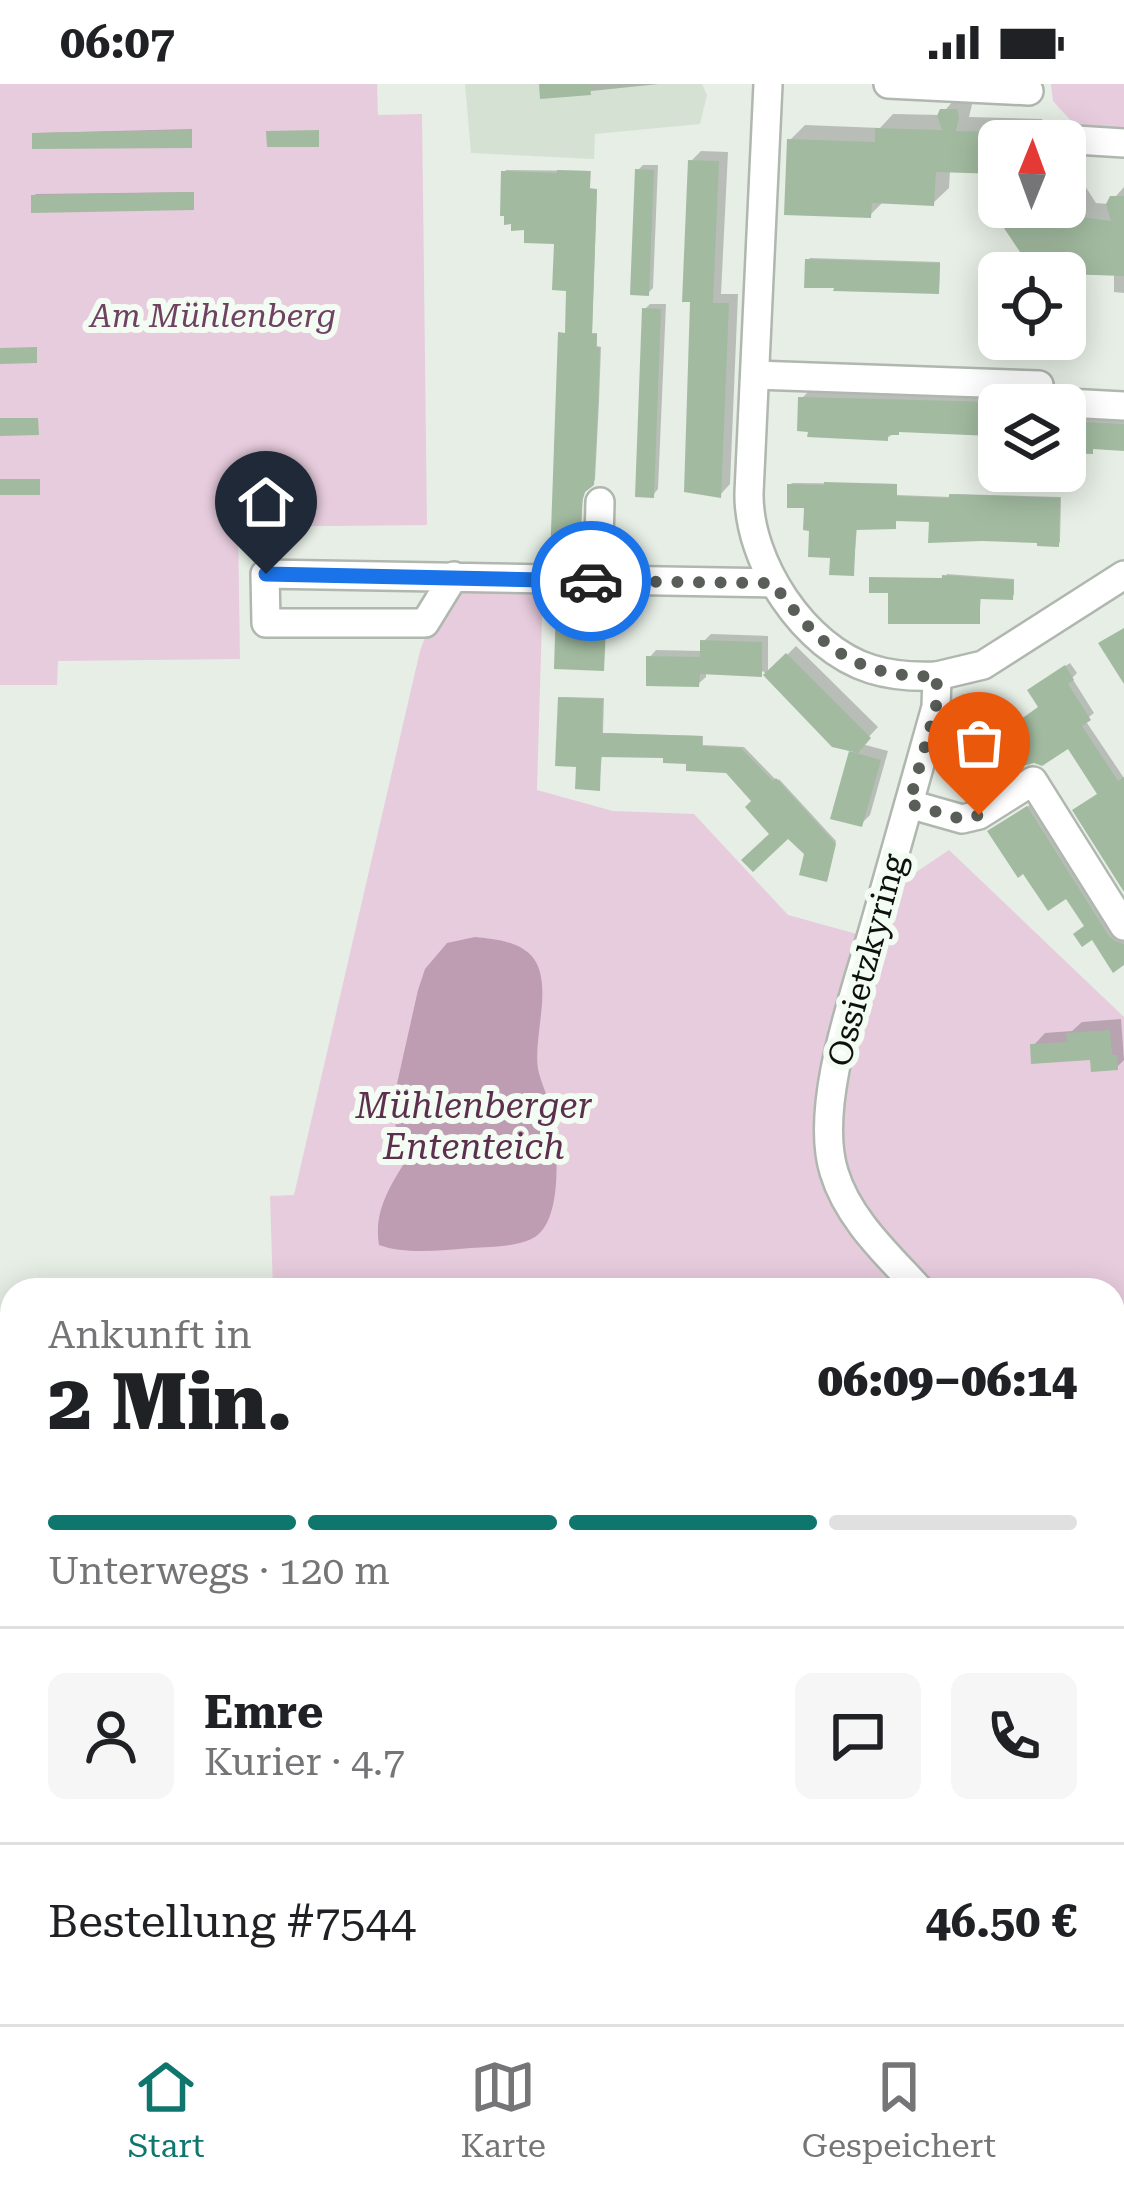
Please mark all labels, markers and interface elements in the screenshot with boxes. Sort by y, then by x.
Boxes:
text: 06:07 [60,16,175,69]
north arrow [978,120,1086,228]
map controls [978,120,1086,492]
button: locate [978,252,1086,360]
park label: Am Mühlenberg [88,296,336,335]
button: layers [978,384,1086,492]
pin [215,451,317,574]
icon: home [233,469,299,535]
courier [531,521,651,641]
icon: car [558,548,624,614]
pin [928,692,1030,815]
icon: bag [946,710,1012,776]
street label: Ossietzkyring [819,849,914,1071]
water label: Mühlenberger Ententeich [354,1085,593,1168]
text: Ankunft in [48,1312,252,1358]
text: 06:09–06:14 [818,1354,1077,1407]
text: 2 Min. [48,1357,292,1448]
text: Unterwegs · 120 m [48,1548,390,1594]
button: person [48,1673,174,1799]
button: chat [795,1673,921,1799]
button: phone [951,1673,1077,1799]
text: Emre [204,1686,323,1739]
text: Kurier · 4.7 [204,1739,405,1785]
text: Bestellung #7544 [48,1895,416,1948]
text: 46.50 € [925,1895,1077,1948]
tab: Start [128,2054,205,2165]
tab: Karte [460,2054,546,2165]
tab: Gespeichert [802,2054,996,2165]

